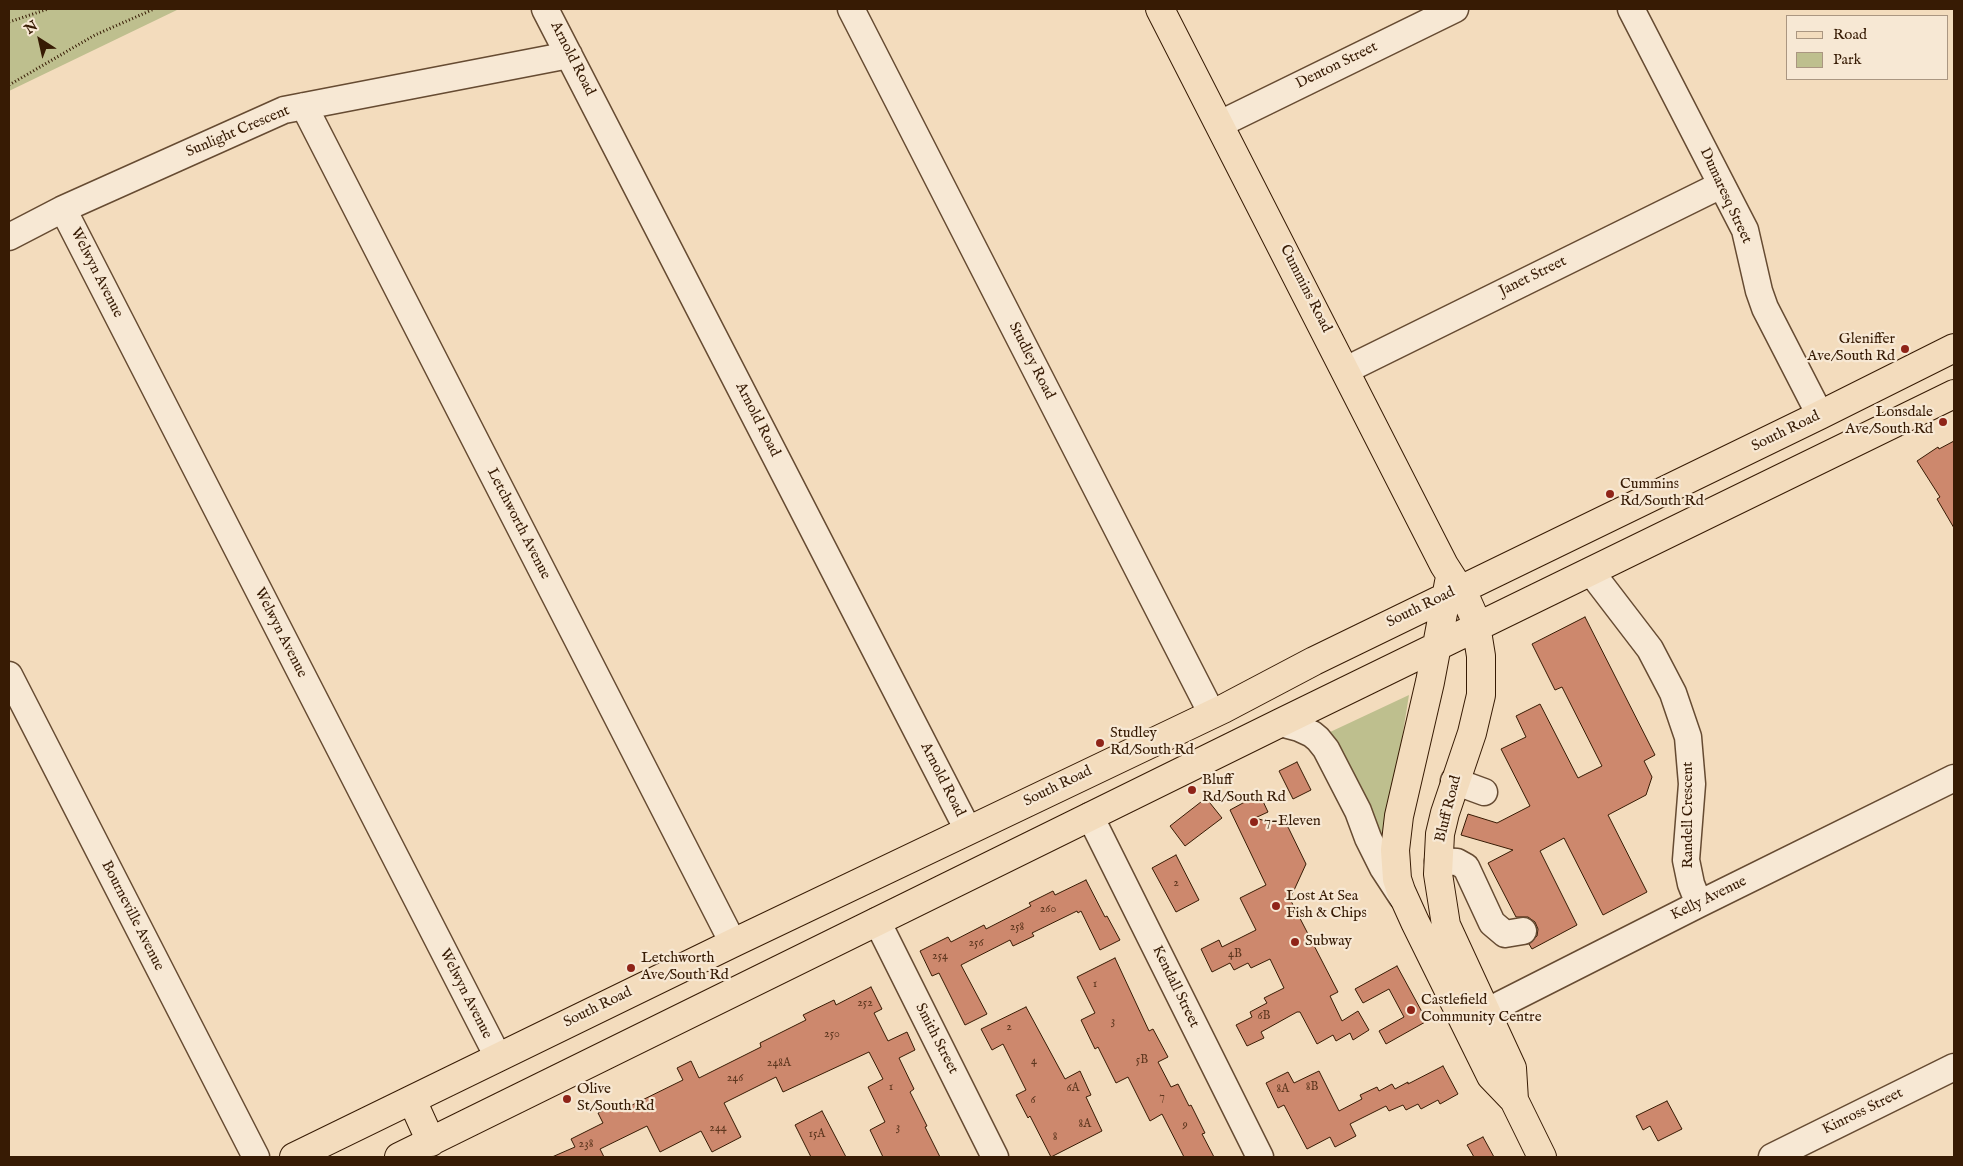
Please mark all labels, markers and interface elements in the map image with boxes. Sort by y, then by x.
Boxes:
north arrow [15,15,65,65]
legend [1786,15,1948,80]
text: N [21,17,42,39]
street label: Arnold Road [546,19,598,99]
text: Road [1833,25,1867,44]
street label: Denton Street [1293,39,1381,93]
text: Park [1833,50,1862,69]
street label: Sunlight Crescent [183,102,293,162]
street label: Dumaresq Street [1695,145,1755,247]
street label: Welwyn Avenue [66,225,126,321]
street label: Cummins Road [1275,242,1335,336]
street label: Janet Street [1496,253,1570,301]
street label: Studley Road [1004,319,1058,403]
place label: Gleniffer Ave/South Rd [1807,331,1895,366]
marker: Gleniffer Ave/South Rd [1899,343,1911,355]
street label: Arnold Road [731,380,783,460]
place label: Lonsdale Ave/South Rd [1845,404,1933,439]
street label: South Road [1749,408,1823,456]
marker: Lonsdale Ave/South Rd [1937,416,1949,428]
street label: Letchworth Avenue [482,465,554,583]
place label: Cummins Rd/South Rd [1620,476,1704,511]
marker: Cummins Rd/South Rd [1604,488,1616,500]
street label: South Road [1384,584,1458,632]
street label: Welwyn Avenue [250,585,310,681]
place label: Studley Rd/South Rd [1110,725,1194,760]
marker: Studley Rd/South Rd [1094,737,1106,749]
street label: Arnold Road [916,740,968,820]
street label: Randell Crescent [1680,762,1698,868]
street label: South Road [1021,763,1095,811]
place label: Bluff Rd/South Rd [1202,772,1286,807]
street label: Bluff Road [1432,774,1466,844]
marker: Bluff Rd/South Rd [1186,784,1198,796]
place label: 7-Eleven [1264,813,1321,831]
marker: 7-Eleven [1248,816,1260,828]
street label: Bourneville Avenue [97,858,167,974]
street label: Kelly Avenue [1668,873,1750,925]
house number: 2 [1173,877,1179,891]
place label: Lost At Sea Fish & Chips [1286,888,1367,923]
marker: Lost At Sea Fish & Chips [1270,900,1282,912]
house number: 260 [1040,903,1056,917]
house number: 258 [1010,921,1024,935]
place label: Subway [1305,933,1352,951]
marker: Subway [1289,936,1301,948]
house number: 256 [969,937,983,951]
street label: Kendall Street [1147,943,1203,1031]
street label: Welwyn Avenue [435,946,495,1042]
house number: 4B [1228,948,1242,962]
place label: Letchworth Ave/South Rd [641,950,729,985]
house number: 254 [932,950,948,964]
marker: Letchworth Ave/South Rd [625,962,637,974]
house number: 1 [1093,978,1097,992]
street label: South Road [561,984,635,1032]
place label: Castlefield Community Centre [1421,992,1542,1027]
house number: 252 [857,997,873,1011]
street label: Smith Street [911,1001,961,1077]
marker: Castlefield Community Centre [1405,1004,1417,1016]
house number: 6B [1257,1010,1271,1024]
house number: 3 [1111,1015,1115,1029]
house number: 2 [1006,1021,1012,1035]
house number: 250 [824,1028,840,1042]
house number: 5B [1136,1054,1148,1068]
house number: 4 [1031,1055,1037,1069]
house number: 248A [767,1057,791,1071]
house number: 246 [727,1072,743,1086]
place label: Olive St/South Rd [577,1081,654,1116]
house number: 1 [889,1081,893,1095]
house number: 8B [1306,1081,1318,1095]
house number: 6A [1066,1082,1080,1096]
house number: 8A [1277,1083,1289,1097]
street label: Kinross Street [1820,1085,1906,1139]
house number: 7 [1159,1091,1165,1105]
marker: Olive St/South Rd [561,1093,573,1105]
house number: 6 [1030,1094,1036,1108]
house number: 8A [1079,1118,1091,1132]
house number: 9 [1182,1119,1188,1133]
house number: 3 [896,1121,900,1135]
house number: 244 [709,1122,727,1136]
house number: 15A [809,1128,825,1142]
house number: 8 [1053,1131,1057,1145]
house number: 238 [579,1138,593,1152]

